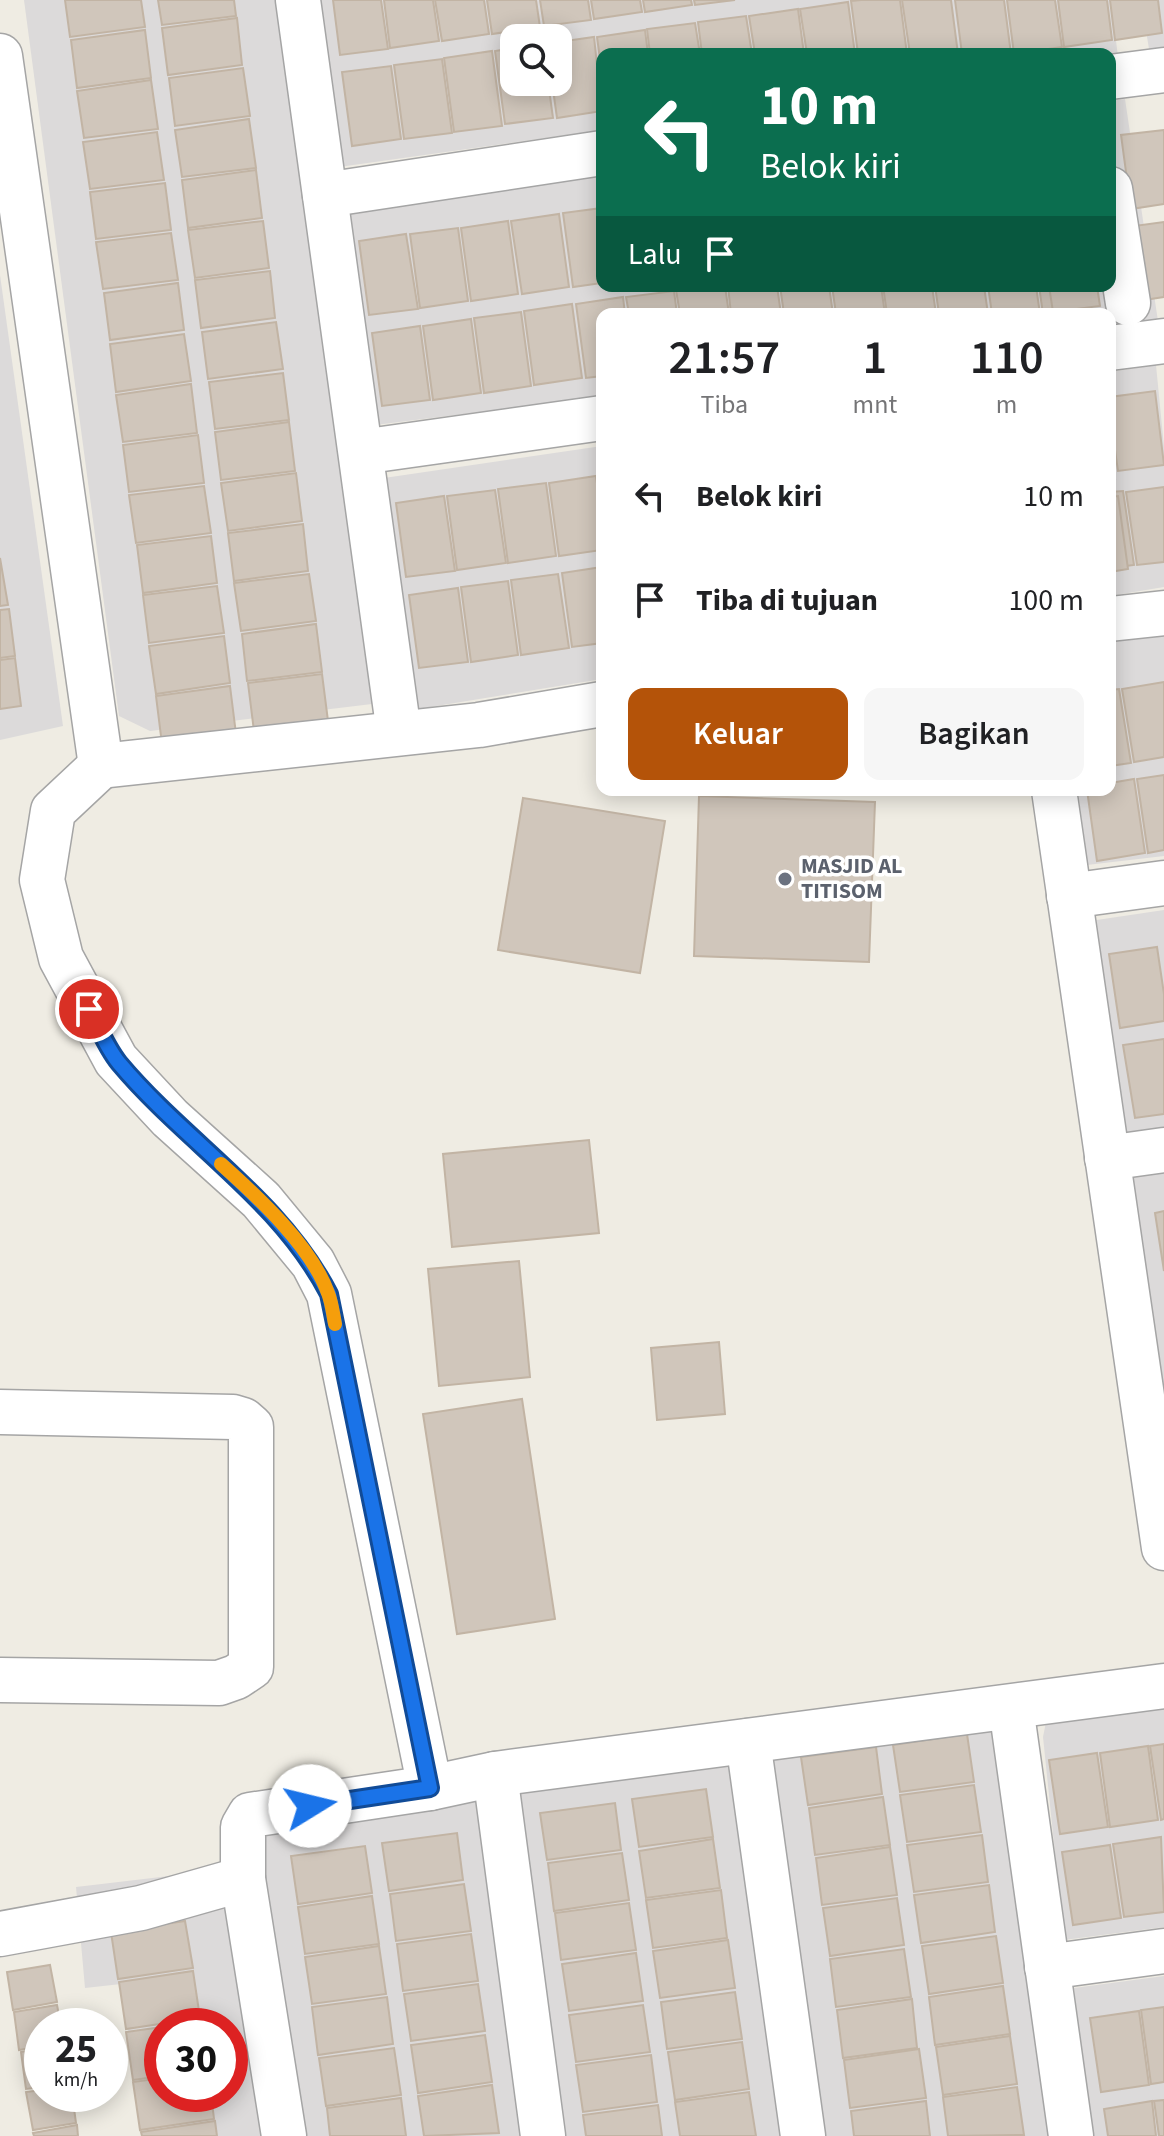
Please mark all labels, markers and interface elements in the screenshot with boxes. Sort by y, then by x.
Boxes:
map controls [500,24,572,96]
button: search [500,24,572,96]
text: 10 m [760,67,878,146]
icon: left [628,80,732,184]
text: Belok kiri [760,141,901,192]
icon: arrive [698,232,742,276]
text: Lalu [628,233,682,276]
text: 21:57 [668,324,780,392]
text: 1 [863,324,887,392]
text: 110 [970,324,1044,392]
text: Tiba [701,386,748,423]
text: mnt [853,386,897,423]
text: m [996,386,1017,423]
icon: left [628,474,672,518]
text: Belok kiri [696,475,822,518]
text: 10 m [1023,475,1084,518]
icon: arrive [628,578,672,622]
text: Tiba di tujuan [696,579,878,622]
text: 100 m [1008,579,1084,622]
button: Keluar [628,688,848,780]
button: Bagikan [864,688,1084,780]
place label: MASJID AL TITISOM [801,850,902,907]
marker: MASJID AL TITISOM [776,870,794,888]
pin [55,975,123,1043]
icon: arrive [67,987,111,1031]
position arrow [268,1764,352,1848]
speed limit sign: 30 [144,2008,248,2112]
text: 25 [55,2021,97,2078]
text: km/h [54,2066,98,2094]

